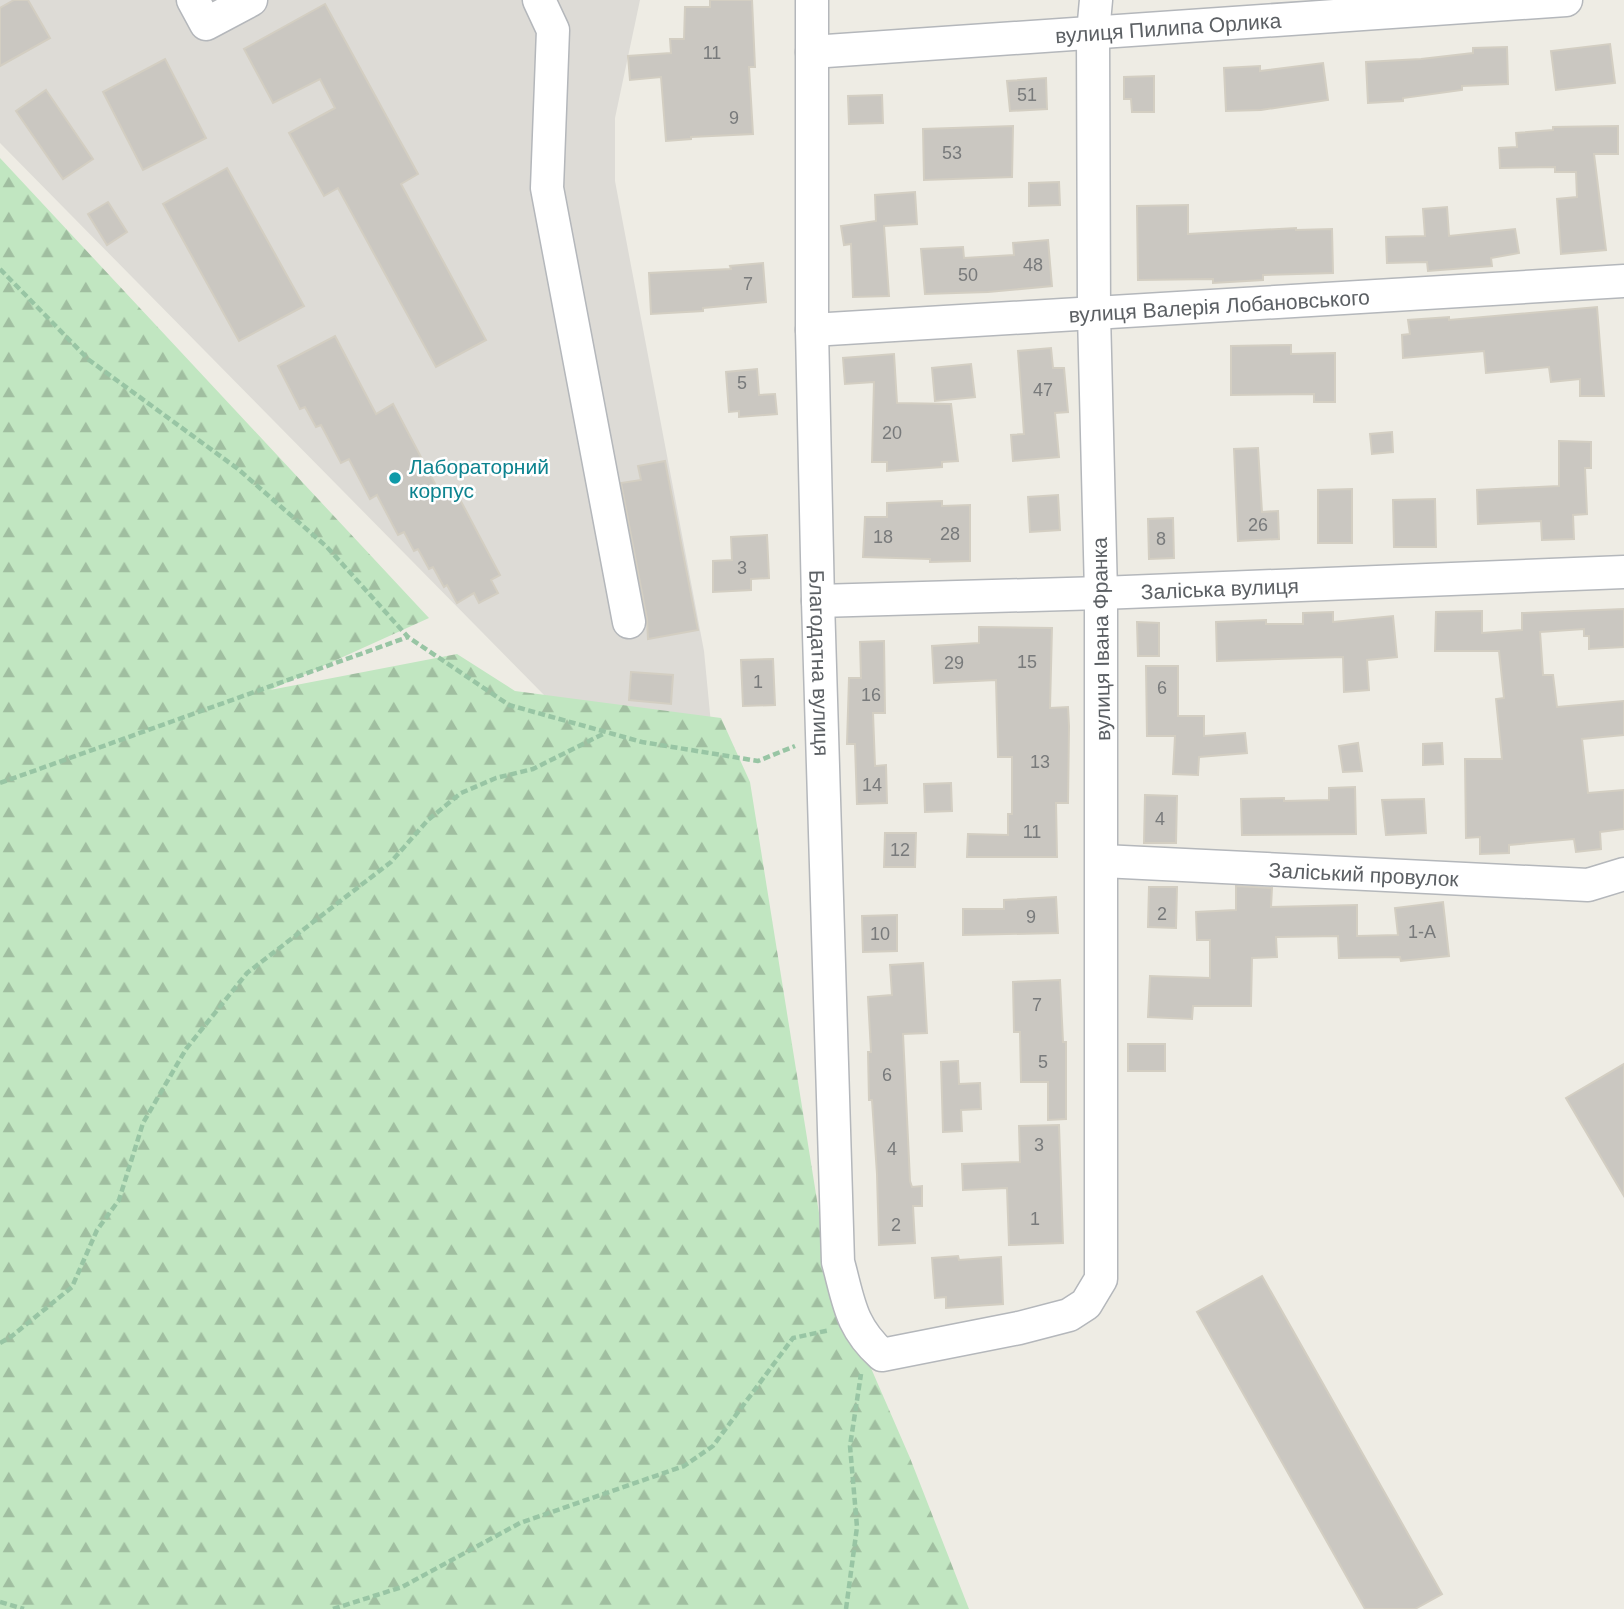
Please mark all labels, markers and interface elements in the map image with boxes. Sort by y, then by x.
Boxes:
street label: вулиця Пилипа Орлика [1054,8,1282,47]
house number: 11 [703,43,721,63]
house number: 51 [1017,85,1037,105]
house number: 9 [729,108,739,128]
house number: 53 [942,143,962,163]
house number: 48 [1023,255,1043,275]
house number: 50 [958,265,978,285]
house number: 7 [743,274,753,294]
street label: вулиця Валерія Лобановського [1068,285,1370,326]
house number: 5 [737,373,747,393]
house number: 47 [1033,380,1053,400]
house number: 20 [882,423,902,443]
place label: Лабораторний корпус [409,455,549,502]
marker: Лабораторний корпус [387,470,403,486]
house number: 26 [1248,515,1268,535]
house number: 28 [940,524,960,544]
house number: 18 [873,527,893,547]
house number: 8 [1156,529,1166,549]
street label: вулиця Івана Франка [1088,537,1114,741]
house number: 3 [737,558,747,578]
street label: Благодатна вулиця [806,570,834,756]
street label: Заліська вулиця [1140,574,1299,603]
house number: 15 [1017,652,1037,672]
house number: 29 [944,653,964,673]
house number: 1 [753,672,763,692]
house number: 6 [1157,678,1167,698]
house number: 16 [861,685,881,705]
house number: 13 [1030,752,1050,772]
house number: 14 [862,775,882,795]
house number: 4 [1155,809,1165,829]
house number: 11 [1023,822,1041,842]
house number: 12 [890,840,910,860]
street label: Заліський провулок [1268,858,1460,890]
house number: 2 [1157,904,1167,924]
house number: 9 [1026,907,1036,927]
house number: 1-А [1408,922,1436,942]
house number: 10 [870,924,890,944]
house number: 7 [1032,995,1042,1015]
house number: 5 [1038,1052,1048,1072]
house number: 6 [882,1065,892,1085]
house number: 3 [1034,1135,1044,1155]
house number: 4 [887,1139,897,1159]
house number: 1 [1030,1209,1040,1229]
house number: 2 [891,1215,901,1235]

